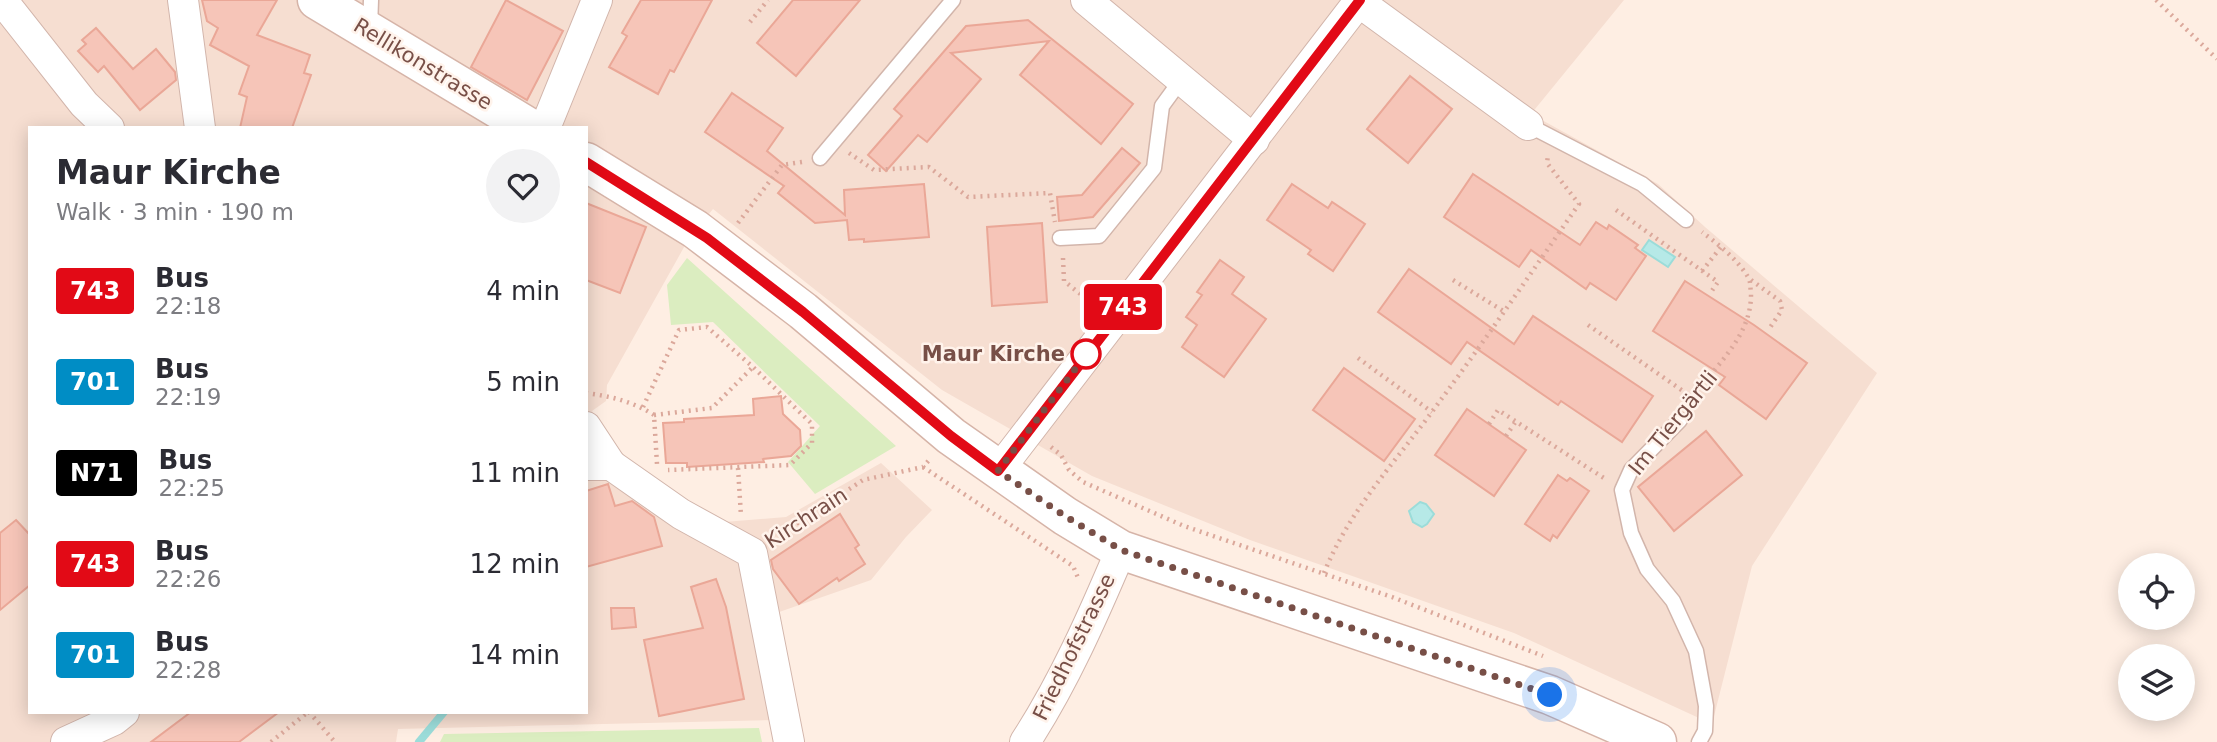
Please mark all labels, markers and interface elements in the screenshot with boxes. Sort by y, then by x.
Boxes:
street label: Rellikonstrasse [349,13,497,115]
button: heart [486,149,560,223]
text: Maur Kirche [56,153,281,192]
text: Walk · 3 min · 190 m [56,199,294,225]
text: Bus [155,263,209,293]
text: 4 min [486,276,560,306]
text: 743 [70,277,120,305]
line badge: 743 [1083,284,1163,330]
text: 22:18 [155,293,221,319]
text: 743 [1098,293,1148,321]
marker: Maur Kirche [1071,339,1101,369]
place label: Maur Kirche [922,342,1065,366]
text: Bus [155,354,209,384]
street label: Im Tiergärtli [1624,366,1722,480]
text: 5 min [486,367,560,397]
text: 701 [70,368,120,396]
text: 22:19 [155,384,221,410]
text: Bus [158,445,212,475]
text: 11 min [470,458,560,488]
text: N71 [70,459,123,487]
text: 22:25 [158,475,225,501]
street label: Kirchrain [760,483,852,553]
text: Bus [155,536,209,566]
text: 12 min [470,549,560,579]
text: 743 [70,550,120,578]
map controls [2118,553,2195,721]
button: locate [2118,553,2195,630]
text: 22:26 [155,566,221,592]
street label: Friedhofstrasse [1028,570,1120,724]
text: Bus [155,627,209,657]
text: 14 min [470,640,560,670]
text: 701 [70,641,120,669]
button: layers [2118,644,2195,721]
text: 22:28 [155,657,221,683]
your location [1532,677,1567,712]

